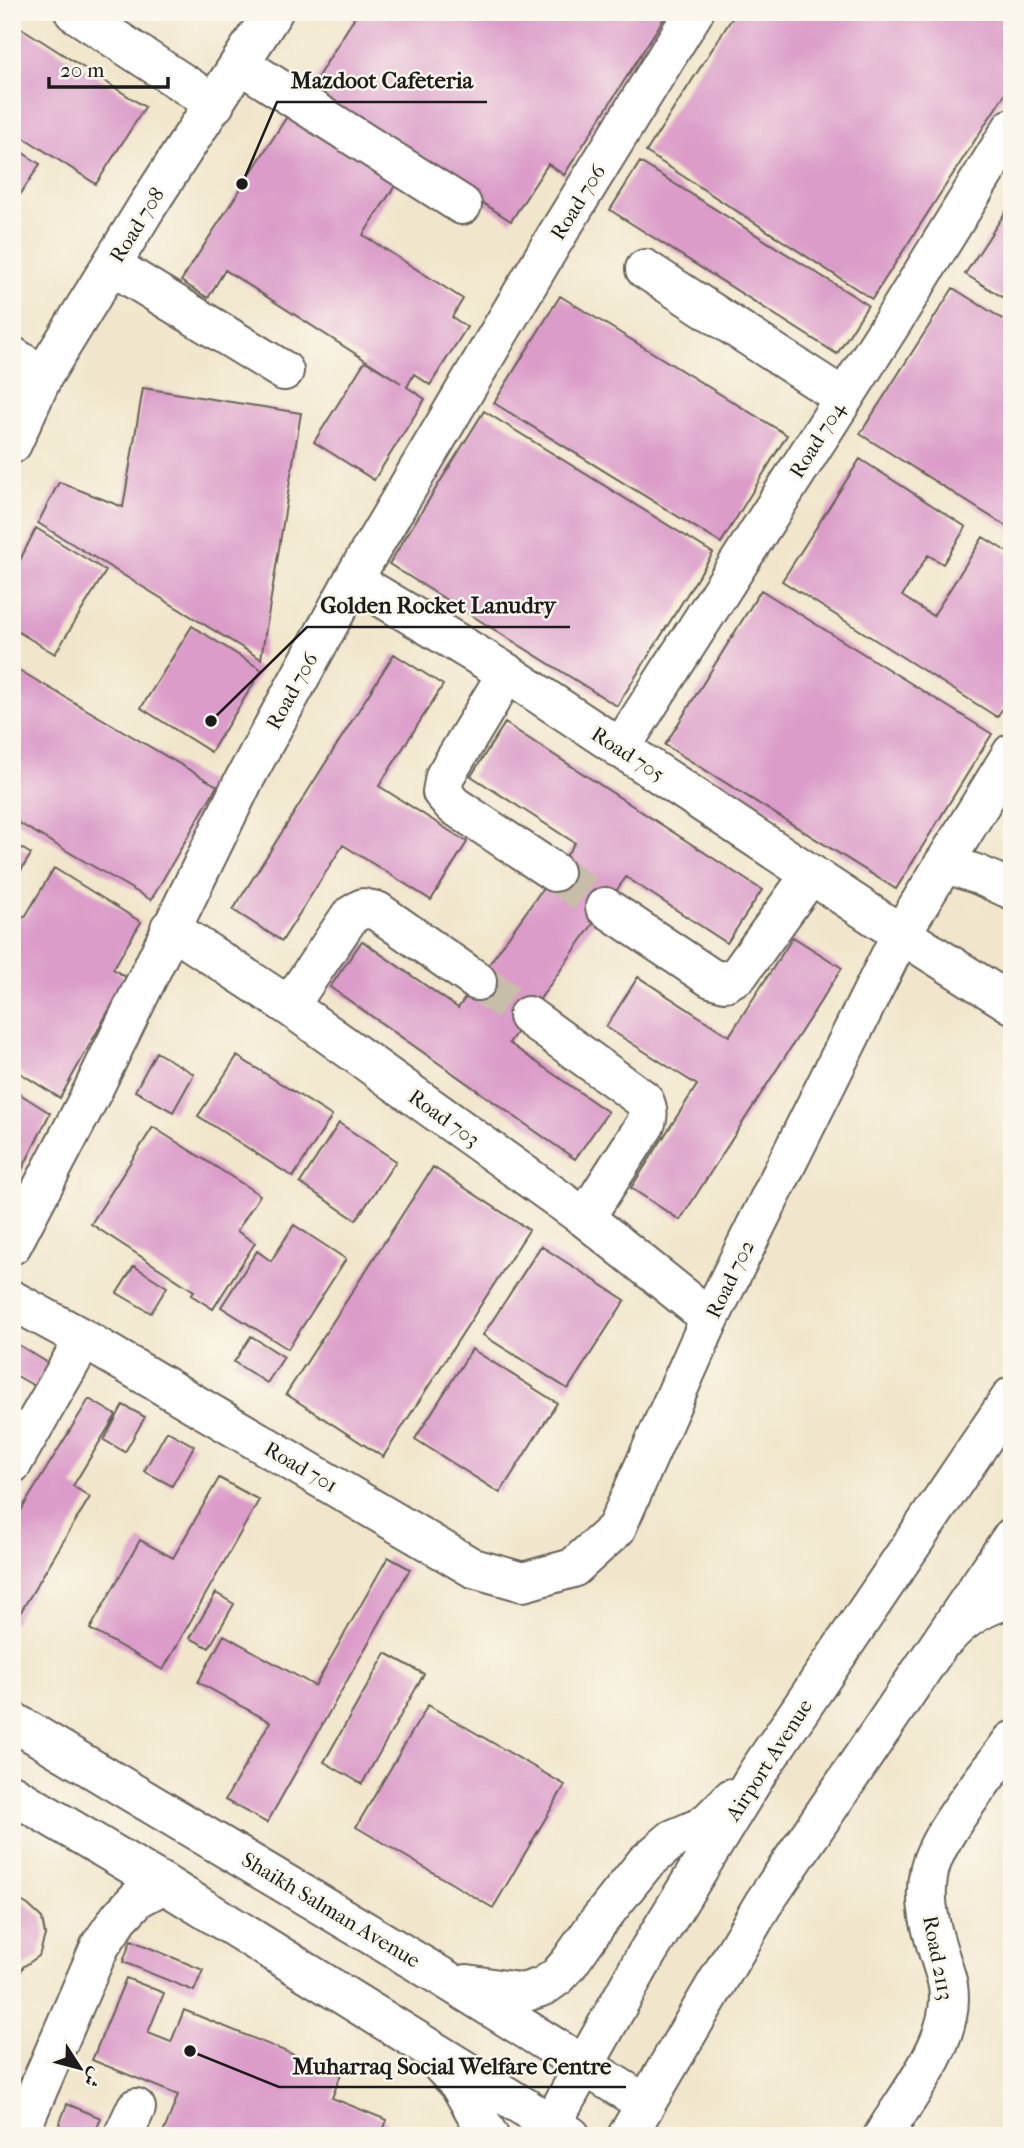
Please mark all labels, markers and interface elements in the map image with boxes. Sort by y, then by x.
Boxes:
scale bar [49,46,168,90]
text: 20 m [60,58,105,82]
callout: Mazdoot Cafeteria [277,58,487,102]
text: Mazdoot Cafeteria [291,67,474,94]
street label: Road 706 [545,159,611,244]
street label: Road 708 [105,183,169,267]
street label: Road 704 [784,397,850,482]
callout: Golden Rocket Lanudry [307,583,570,627]
text: Golden Rocket Lanudry [320,592,557,619]
street label: Road 706 [261,648,323,734]
street label: Road 705 [587,722,669,786]
street label: Road 703 [404,1084,484,1152]
street label: Road 702 [701,1236,759,1322]
street label: Road 701 [260,1437,342,1497]
street label: Airport Avenue [720,1695,817,1826]
street label: Shaikh Salman Avenue [238,1847,424,1973]
street label: Road 2113 [918,1914,958,2002]
north arrow [46,2032,116,2102]
callout: Muharraq Social Welfare Centre [279,2043,626,2087]
text: Muharraq Social Welfare Centre [293,2053,612,2080]
text: ش [79,2063,107,2091]

